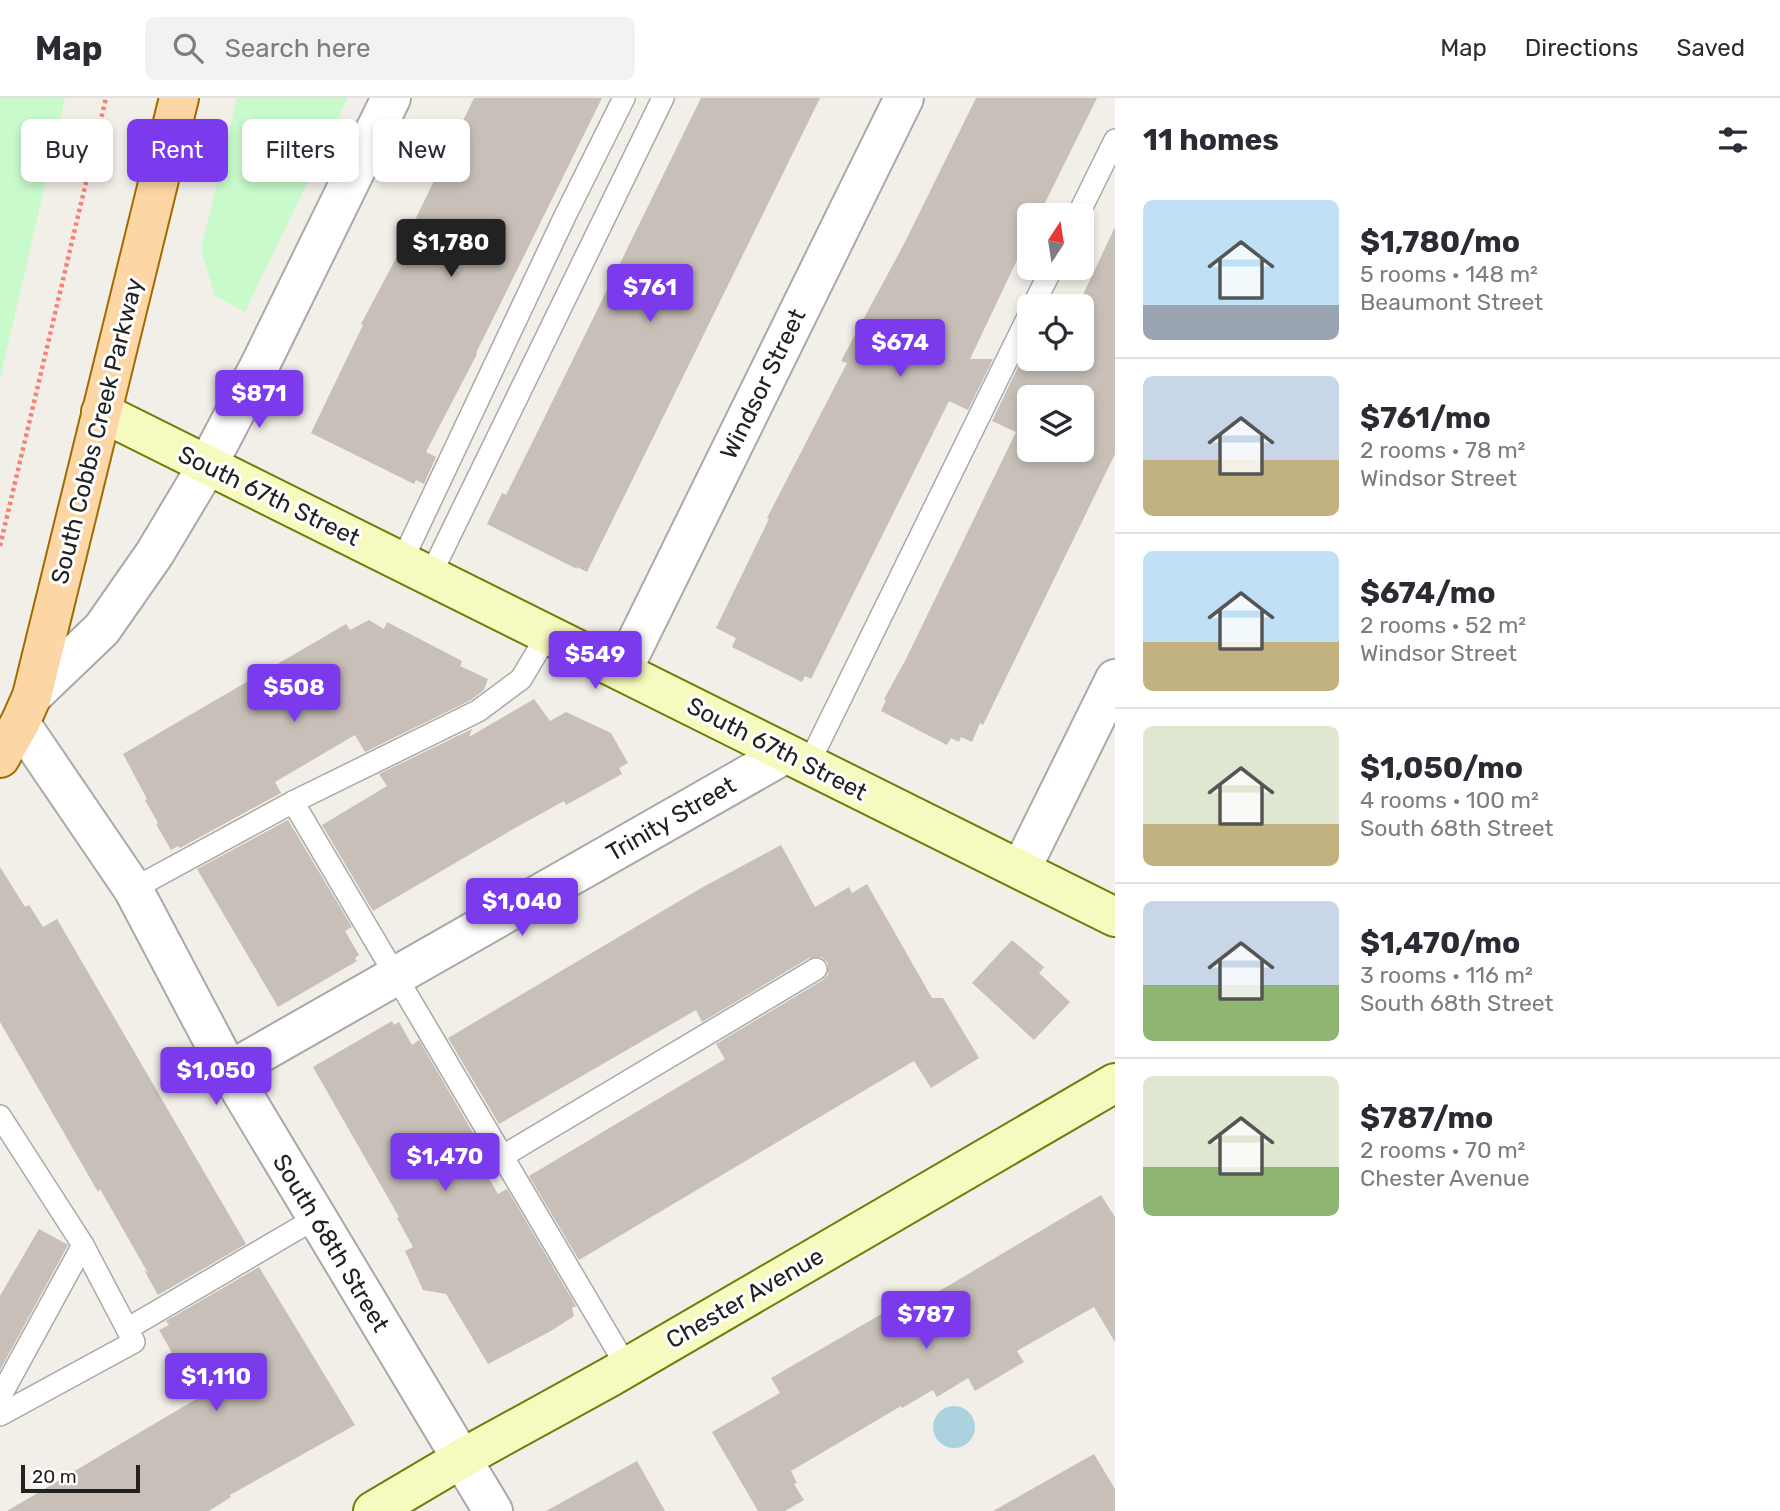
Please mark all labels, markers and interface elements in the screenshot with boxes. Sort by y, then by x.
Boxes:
search box [145,17,635,80]
text: Map [35,29,103,68]
icon: search [169,29,207,67]
text: Search here [225,33,370,64]
text: Map [1440,34,1487,62]
text: Directions [1525,34,1638,62]
text: Saved [1676,34,1745,62]
chip: Buy [21,119,113,182]
chip: Rent [127,119,228,182]
chip: Filters [242,119,359,182]
chip: New [373,119,470,182]
icon: filters [1714,121,1752,159]
text: 11 homes [1143,122,1279,158]
north arrow [1017,203,1094,280]
map controls [1017,203,1094,462]
pin: $1,780 [394,220,508,279]
text: $1,780/mo [1360,224,1520,260]
text: $1,780 [413,228,489,256]
icon: home [1199,228,1283,312]
text: 5 rooms · 148 m² [1360,260,1538,288]
pin: $761 [609,264,691,324]
text: $761 [623,273,677,301]
street label: South Cobbs Creek Parkway [45,275,149,587]
text: Beaumont Street [1360,288,1543,316]
button: locate [1017,294,1094,371]
street label: Windsor Street [715,304,811,464]
pin: $674 [859,320,941,379]
text: $674 [871,328,929,356]
pin: $871 [218,370,300,430]
text: $871 [231,379,287,407]
button: layers [1017,385,1094,462]
text: $761/mo [1360,400,1491,436]
icon: home [1199,404,1283,488]
text: 2 rooms · 78 m² [1360,436,1525,464]
street label: South 67th Street [174,440,364,552]
text: Windsor Street [1360,464,1517,492]
text: $674/mo [1360,575,1496,611]
icon: home [1199,579,1283,663]
text: 2 rooms · 52 m² [1360,611,1526,639]
pin: $549 [554,632,636,691]
text: Windsor Street [1360,639,1517,667]
text: $549 [565,640,625,668]
pin: $508 [253,664,335,724]
text: $508 [263,673,325,701]
street label: South 67th Street [682,692,872,806]
text: $1,050/mo [1360,750,1523,786]
icon: home [1199,754,1283,838]
street label: Trinity Street [601,771,741,867]
text: 4 rooms · 100 m² [1360,786,1539,814]
text: South 68th Street [1360,814,1554,842]
pin: $1,040 [465,878,579,938]
text: $1,040 [482,887,562,915]
text: $1,470/mo [1360,925,1520,961]
icon: home [1199,929,1283,1013]
text: 3 rooms · 116 m² [1360,961,1533,989]
text: South 68th Street [1360,989,1554,1017]
pin: $1,050 [159,1048,273,1107]
text: $1,050 [176,1056,256,1084]
text: $787/mo [1360,1100,1493,1136]
icon: home [1199,1104,1283,1188]
pin: $1,470 [388,1134,502,1193]
text: 2 rooms · 70 m² [1360,1136,1525,1164]
text: $1,470 [407,1142,484,1170]
street label: South 68th Street [267,1149,395,1337]
text: Chester Avenue [1360,1164,1530,1192]
street label: Chester Avenue [661,1242,829,1354]
pin: $787 [885,1292,967,1351]
text: $787 [897,1300,955,1328]
pin: $1,110 [159,1354,273,1413]
text: $1,110 [181,1362,251,1390]
scale bar [21,1462,140,1494]
text: 20 m [32,1465,77,1488]

